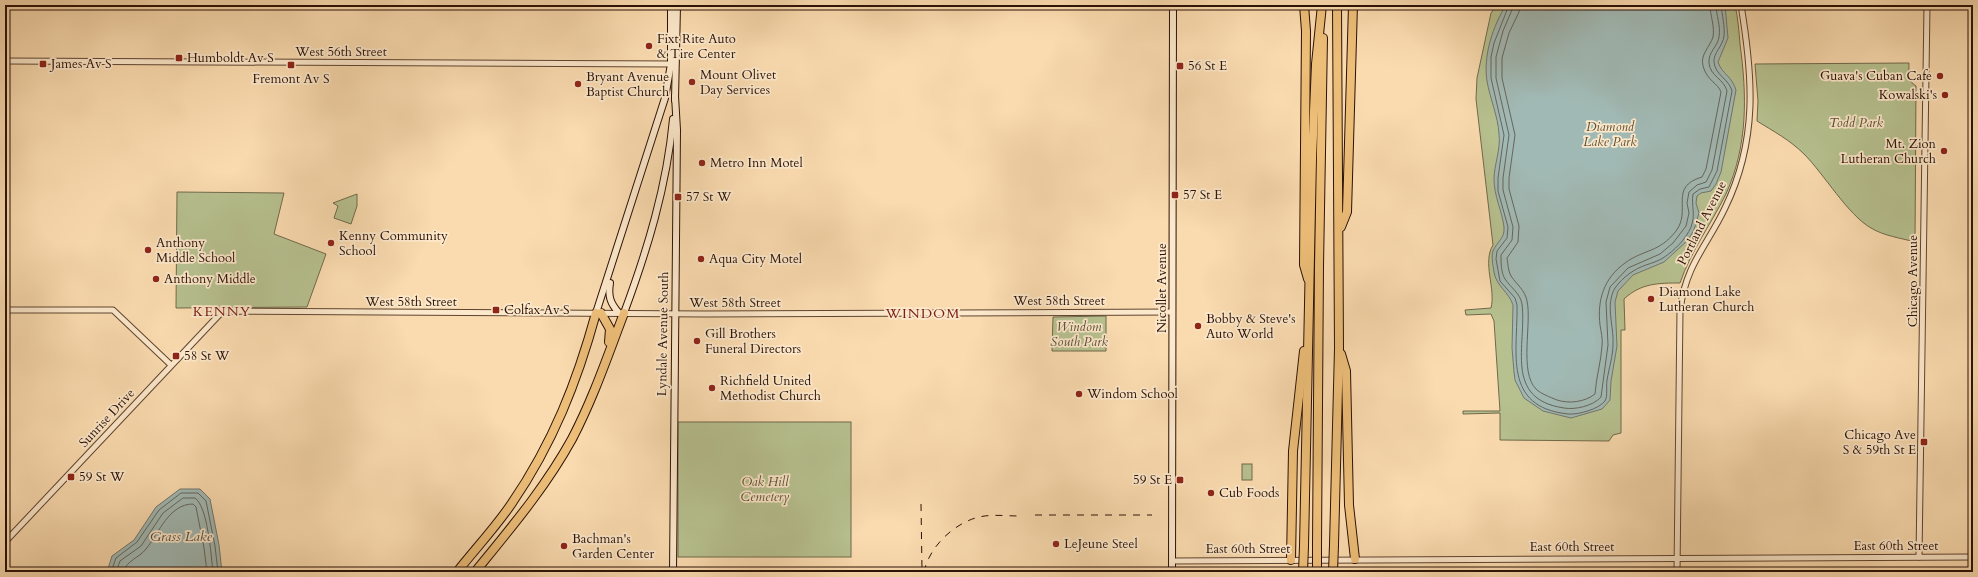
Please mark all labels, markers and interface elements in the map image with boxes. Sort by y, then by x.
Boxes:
place label: Fixt Rite Auto & Tire Center [657,30,736,63]
marker: Fixt Rite Auto & Tire Center [644,41,654,51]
street label: West 56th Street [294,43,387,61]
place label: Humboldt Av S [187,49,274,67]
marker: Humboldt Av S [174,53,184,63]
place label: James Av S [49,55,112,73]
place label: 56 St E [1188,57,1227,75]
marker: James Av S [38,59,48,69]
marker: Fremont Av S [286,60,296,70]
marker: 56 St E [1175,61,1185,71]
place label: Mount Olivet Day Services [700,66,776,99]
place label: Guava's Cuban Cafe [1820,67,1932,85]
place label: Bryant Avenue Baptist Church [586,68,669,101]
place label: Fremont Av S [253,70,329,88]
marker: Guava's Cuban Cafe [1935,71,1945,81]
marker: Mount Olivet Day Services [687,77,697,87]
marker: Bryant Avenue Baptist Church [573,79,583,89]
place label: Kowalski's [1879,86,1937,104]
marker: Kowalski's [1940,90,1950,100]
park label: Todd Park [1829,114,1883,132]
park label: Diamond Lake Park [1583,118,1637,151]
place label: Mt. Zion Lutheran Church [1841,135,1937,168]
marker: Mt. Zion Lutheran Church [1939,146,1949,156]
place label: Metro Inn Motel [710,154,804,172]
marker: Metro Inn Motel [697,158,707,168]
street label: Portland Avenue [1673,178,1731,268]
place label: 57 St E [1183,186,1222,204]
place label: 57 St W [686,188,732,206]
marker: 57 St E [1170,190,1180,200]
marker: 57 St W [673,192,683,202]
place label: Kenny Community School [339,227,448,260]
place label: Anthony Middle School [156,234,236,267]
street label: Chicago Avenue [1904,235,1922,327]
marker: Kenny Community School [326,238,336,248]
street label: Nicollet Avenue [1153,243,1171,333]
marker: Anthony Middle School [143,245,153,255]
place label: Aqua City Motel [709,250,803,268]
marker: Aqua City Motel [696,254,706,264]
place label: Anthony Middle [164,270,256,288]
street label: Lyndale Avenue South [653,271,673,397]
marker: Anthony Middle [151,274,161,284]
place label: Diamond Lake Lutheran Church [1659,283,1754,316]
street label: West 58th Street [1012,292,1105,310]
street label: West 58th Street [364,293,457,311]
street label: West 58th Street [688,294,781,312]
marker: Diamond Lake Lutheran Church [1646,294,1656,304]
place label: Colfax Av S [504,301,570,319]
district label: KENNY [193,302,251,321]
district label: WINDOM [885,304,960,323]
marker: Colfax Av S [491,305,501,315]
place label: Bobby & Steve's Auto World [1206,310,1296,343]
park label: Windom South Park [1050,318,1108,351]
marker: Bobby & Steve's Auto World [1193,321,1203,331]
place label: Gill Brothers Funeral Directors [705,325,801,358]
marker: Gill Brothers Funeral Directors [692,336,702,346]
place label: 58 St W [184,347,230,365]
marker: 58 St W [171,351,181,361]
place label: Richfield United Methodist Church [720,372,821,405]
marker: Richfield United Methodist Church [707,383,717,393]
street label: Sunrise Drive [75,385,139,451]
place label: Windom School [1086,385,1178,403]
marker: Windom School [1074,389,1084,399]
place label: Chicago Ave S & 59th St E [1843,426,1916,459]
marker: Chicago Ave S & 59th St E [1919,437,1929,447]
place label: 59 St W [79,468,125,486]
place label: 59 St E [1133,471,1172,489]
marker: 59 St W [66,472,76,482]
park label: Oak Hill Cemetery [741,473,790,506]
marker: 59 St E [1175,475,1185,485]
place label: Cub Foods [1219,484,1279,502]
marker: Cub Foods [1206,488,1216,498]
water label: Grass Lake [150,527,213,546]
place label: Bachman's Garden Center [572,530,655,563]
place label: LeJeune Steel [1064,535,1138,553]
street label: East 60th Street [1854,537,1938,555]
street label: East 60th Street [1530,538,1614,556]
marker: LeJeune Steel [1051,539,1061,549]
street label: East 60th Street [1206,540,1290,558]
marker: Bachman's Garden Center [559,541,569,551]

